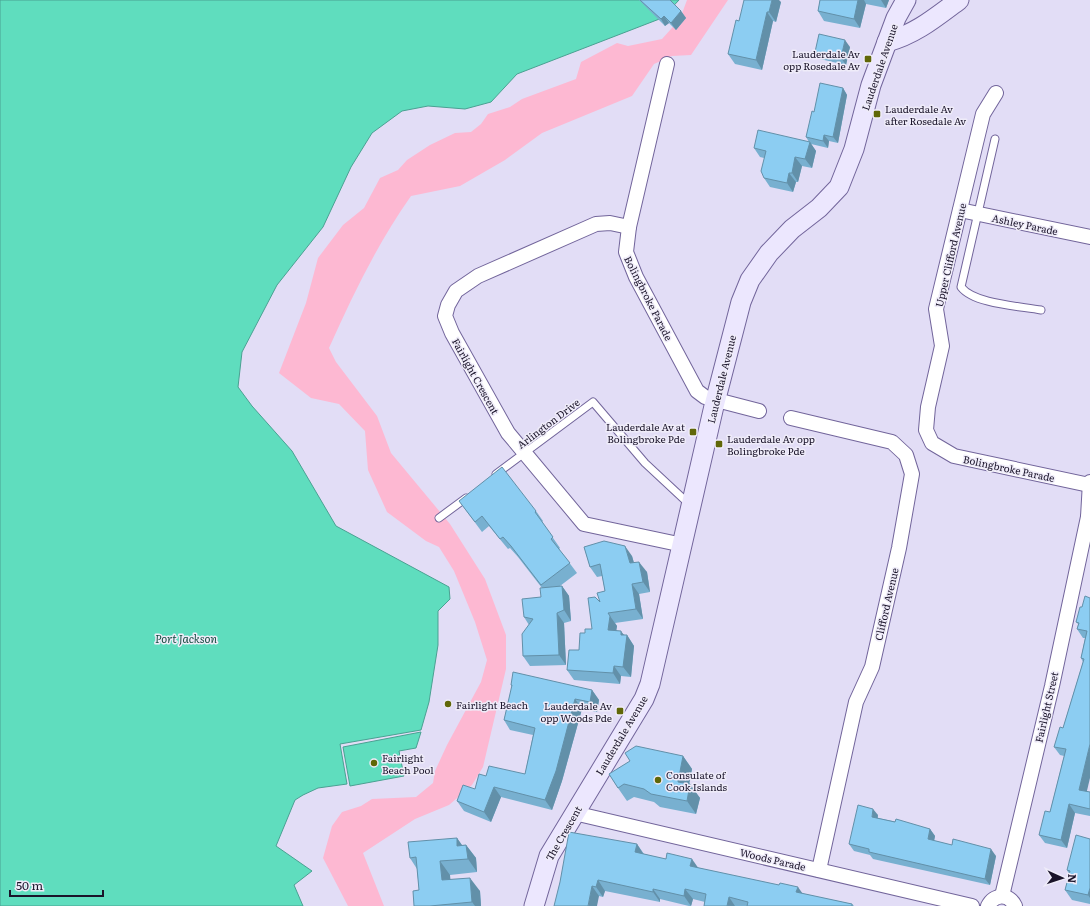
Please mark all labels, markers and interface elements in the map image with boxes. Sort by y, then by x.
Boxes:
street label: Lauderdale Avenue [857,22,901,112]
place label: Lauderdale Av opp Rosedale Av [783,46,860,73]
marker: Lauderdale Av opp Rosedale Av [863,54,873,64]
place label: Lauderdale Av after Rosedale Av [885,101,966,128]
marker: Lauderdale Av after Rosedale Av [872,109,882,119]
street label: Upper Clifford Avenue [931,202,969,308]
street label: Ashley Parade [991,210,1059,238]
street label: Bolingbroke Parade [621,253,677,343]
street label: Lauderdale Avenue [703,333,739,425]
street label: Fairlight Crescent [449,335,503,417]
street label: Arlington Drive [513,394,583,452]
place label: Lauderdale Av at Bolingbroke Pde [606,419,685,446]
marker: Lauderdale Av at Bolingbroke Pde [688,427,698,437]
place label: Lauderdale Av opp Bolingbroke Pde [727,431,815,458]
marker: Lauderdale Av opp Bolingbroke Pde [714,439,724,449]
street label: Bolingbroke Parade [962,451,1056,485]
street label: Clifford Avenue [870,566,902,642]
water label: Port Jackson [155,630,217,646]
street label: Fairlight Street [1031,670,1061,744]
street label: Lauderdale Avenue [591,692,651,778]
place label: Fairlight Beach [456,697,529,712]
place label: Lauderdale Av opp Woods Pde [540,698,612,725]
marker: Fairlight Beach [443,699,453,709]
marker: Lauderdale Av opp Woods Pde [615,706,625,716]
place label: Fairlight Beach Pool [382,750,434,777]
marker: Fairlight Beach Pool [369,758,379,768]
place label: Consulate of Cook Islands [666,767,728,794]
marker: Consulate of Cook Islands [653,775,663,785]
street label: The Crescent [541,803,585,863]
street label: Woods Parade [739,844,807,874]
north arrow [1042,858,1082,898]
scale bar [10,872,103,898]
text: N [1065,874,1081,884]
text: 50 m [16,876,43,894]

